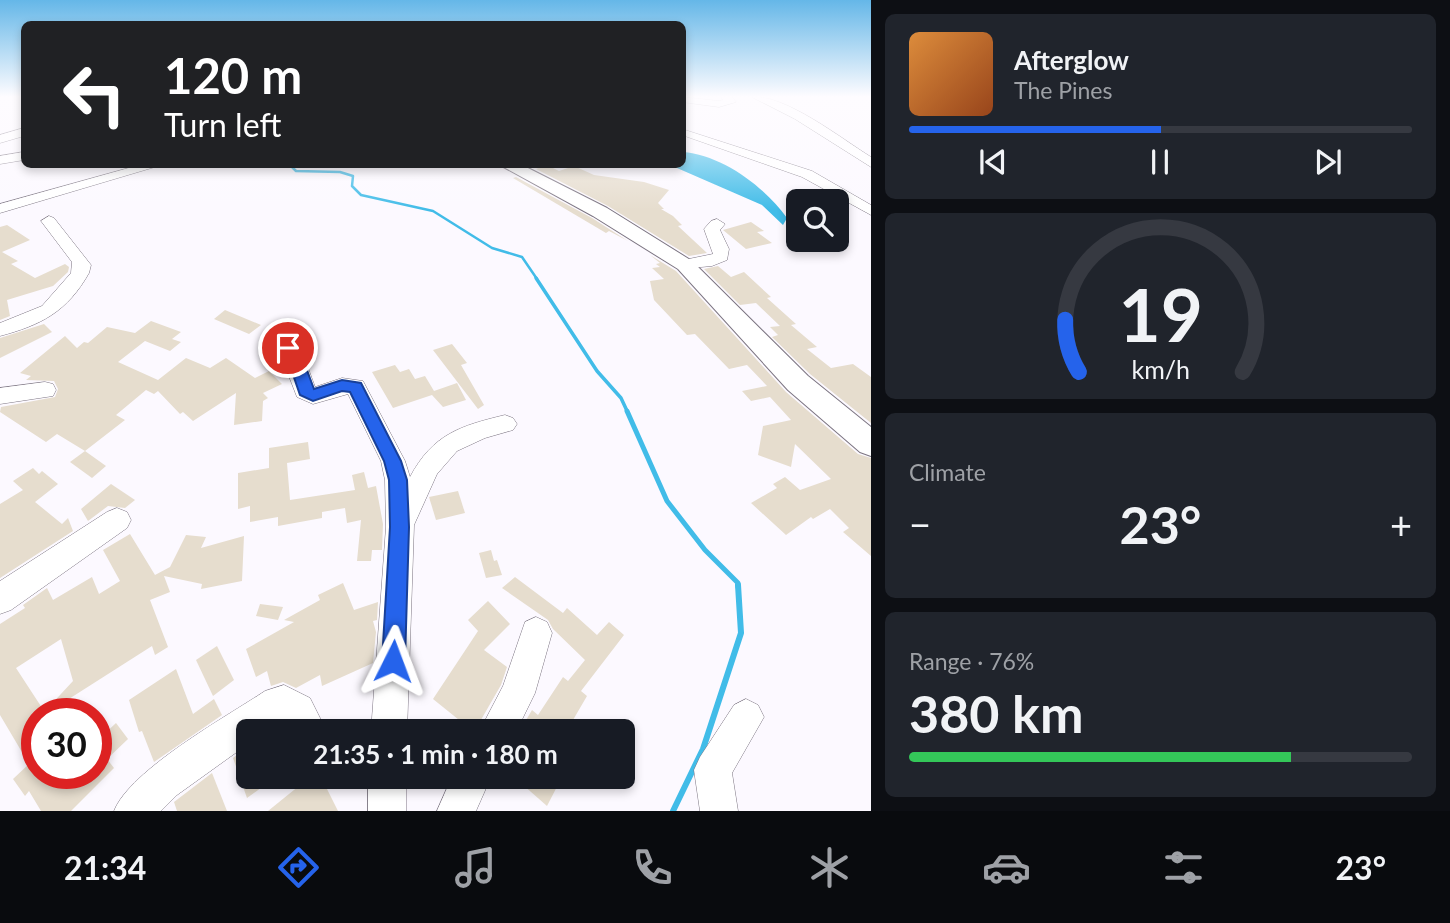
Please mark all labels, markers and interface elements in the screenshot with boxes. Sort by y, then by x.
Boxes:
text: Afterglow [1014,44,1129,76]
text: 120 m [164,46,302,104]
icon: left [49,49,140,140]
text: The Pines [1014,76,1112,104]
text: Turn left [164,105,281,144]
icon: previous [974,143,1012,181]
icon: pause [1141,143,1179,181]
icon: next [1309,143,1347,181]
map controls [786,189,849,252]
button: search [786,189,849,252]
text: 19 [1118,270,1203,358]
pin [258,318,318,378]
icon: arrive [269,329,307,367]
text: km/h [1131,354,1190,384]
text: Climate [909,458,986,486]
text: 23° [1120,493,1201,555]
text: − [909,501,931,547]
text: + [1390,501,1412,547]
position arrow [356,624,430,698]
text: Range · 76% [909,647,1034,675]
text: 380 km [909,682,1083,744]
speed limit sign: 30 [21,698,112,789]
text: 21:35 · 1 min · 180 m [313,738,558,770]
icon: directions [274,843,323,892]
icon: music [451,843,500,892]
icon: phone [628,843,677,892]
icon: climate [805,843,854,892]
icon: car [982,843,1031,892]
icon: filters [1159,843,1208,892]
text: 21:34 [64,848,146,887]
text: 23° [1336,848,1386,887]

